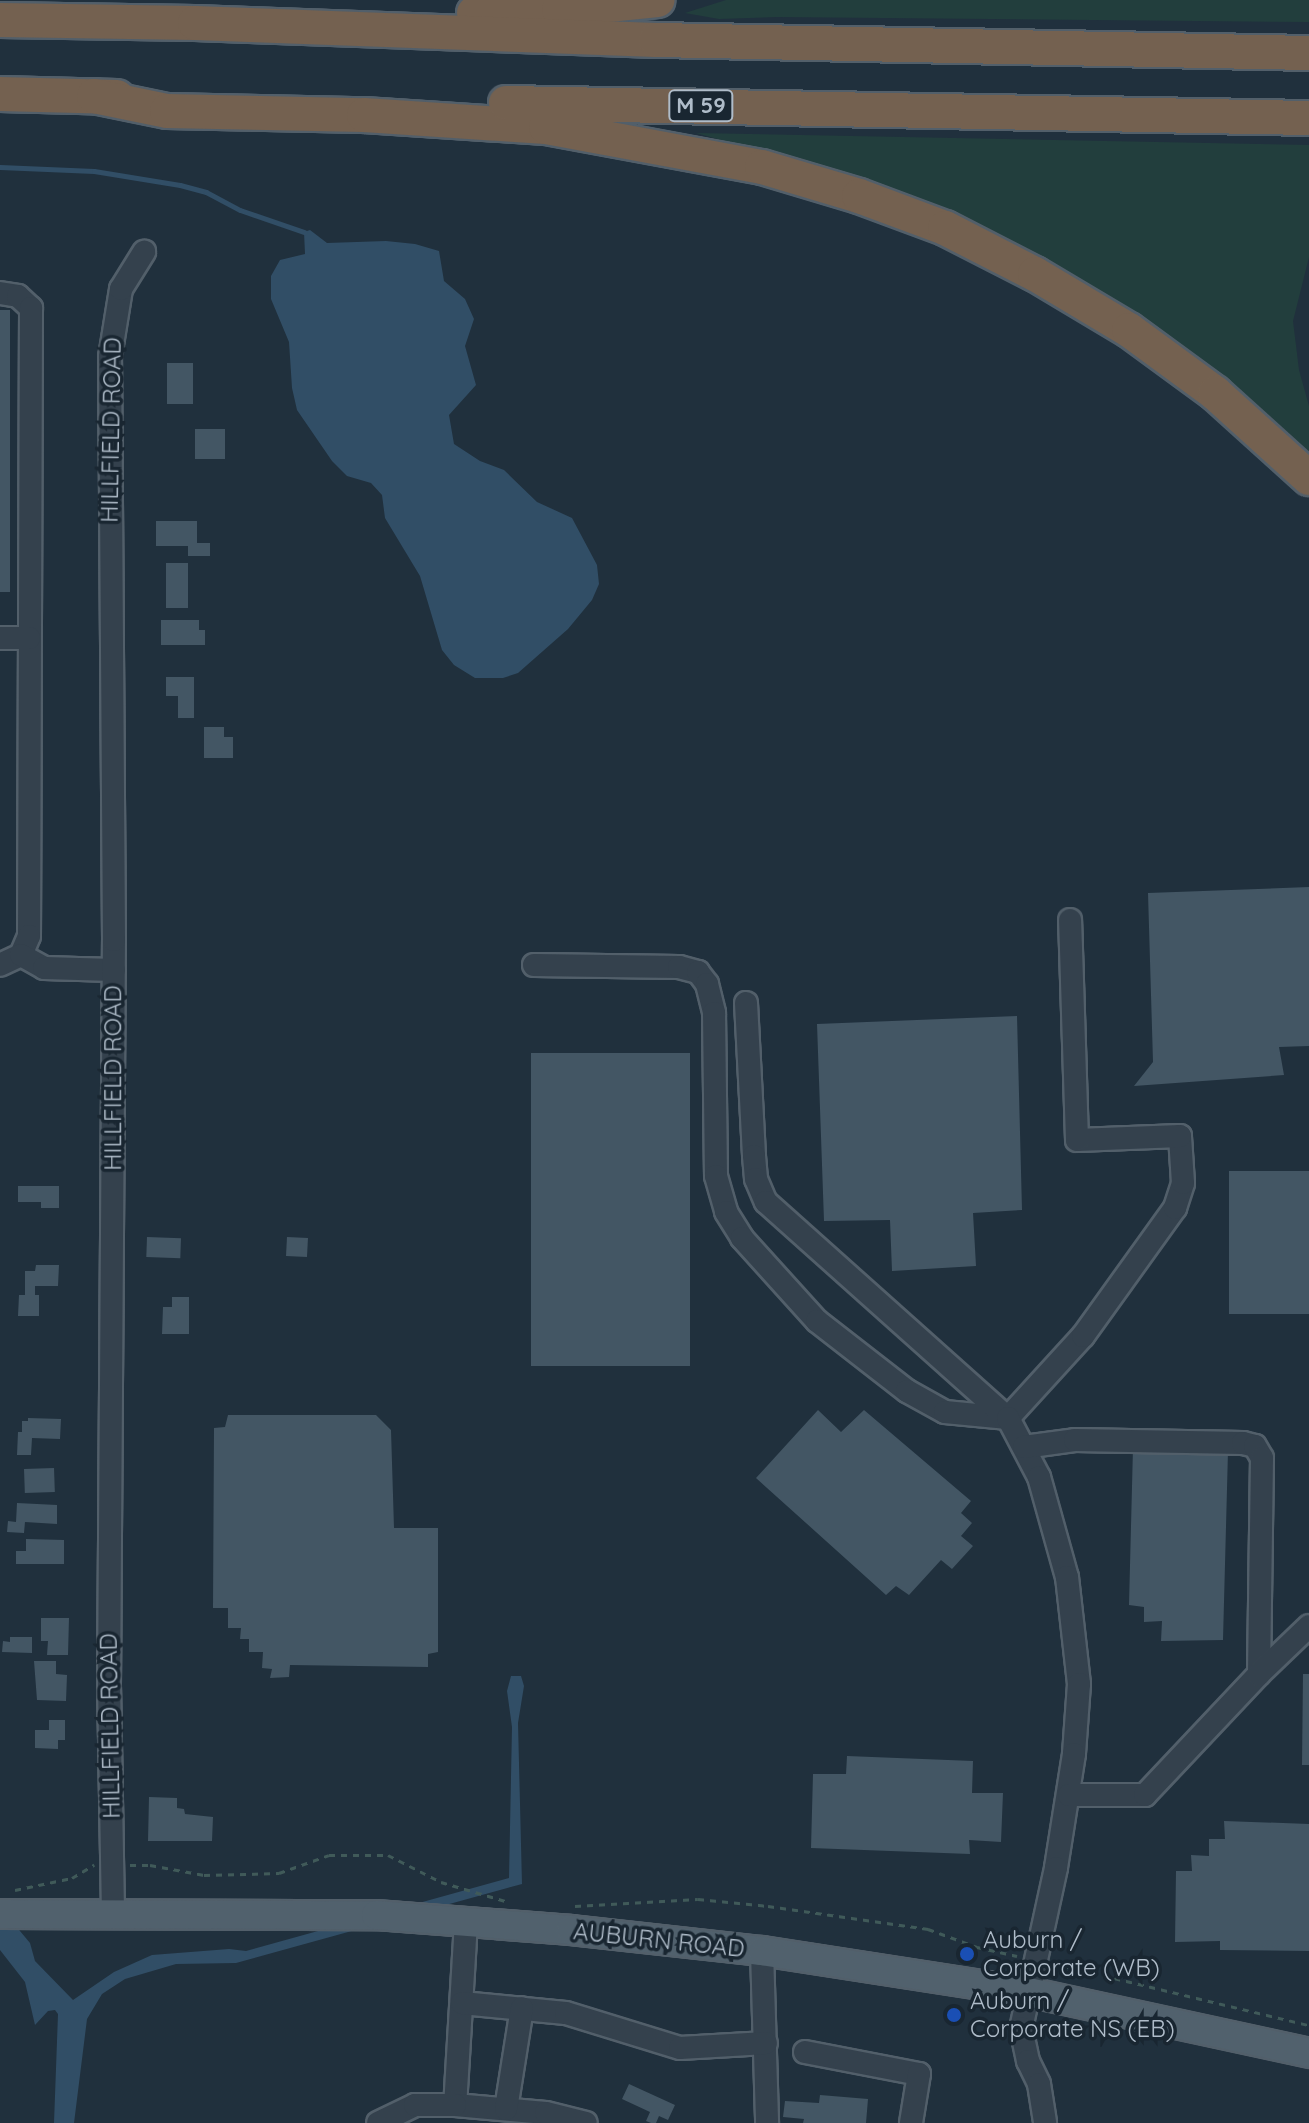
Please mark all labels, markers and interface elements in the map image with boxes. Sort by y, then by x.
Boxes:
road number: M 59 [667,88,735,124]
street label: HILLFIELD ROAD [95,337,127,523]
street label: HILLFIELD ROAD [99,985,127,1171]
street label: HILLFIELD ROAD [94,1633,126,1819]
street label: AUBURN ROAD [572,1917,746,1963]
place label: Auburn / Corporate (WB) [983,1926,1160,1982]
marker: Auburn / Corporate (WB) [958,1945,976,1963]
place label: Auburn / Corporate NS (EB) [970,1987,1175,2043]
marker: Auburn / Corporate NS (EB) [945,2006,963,2024]

